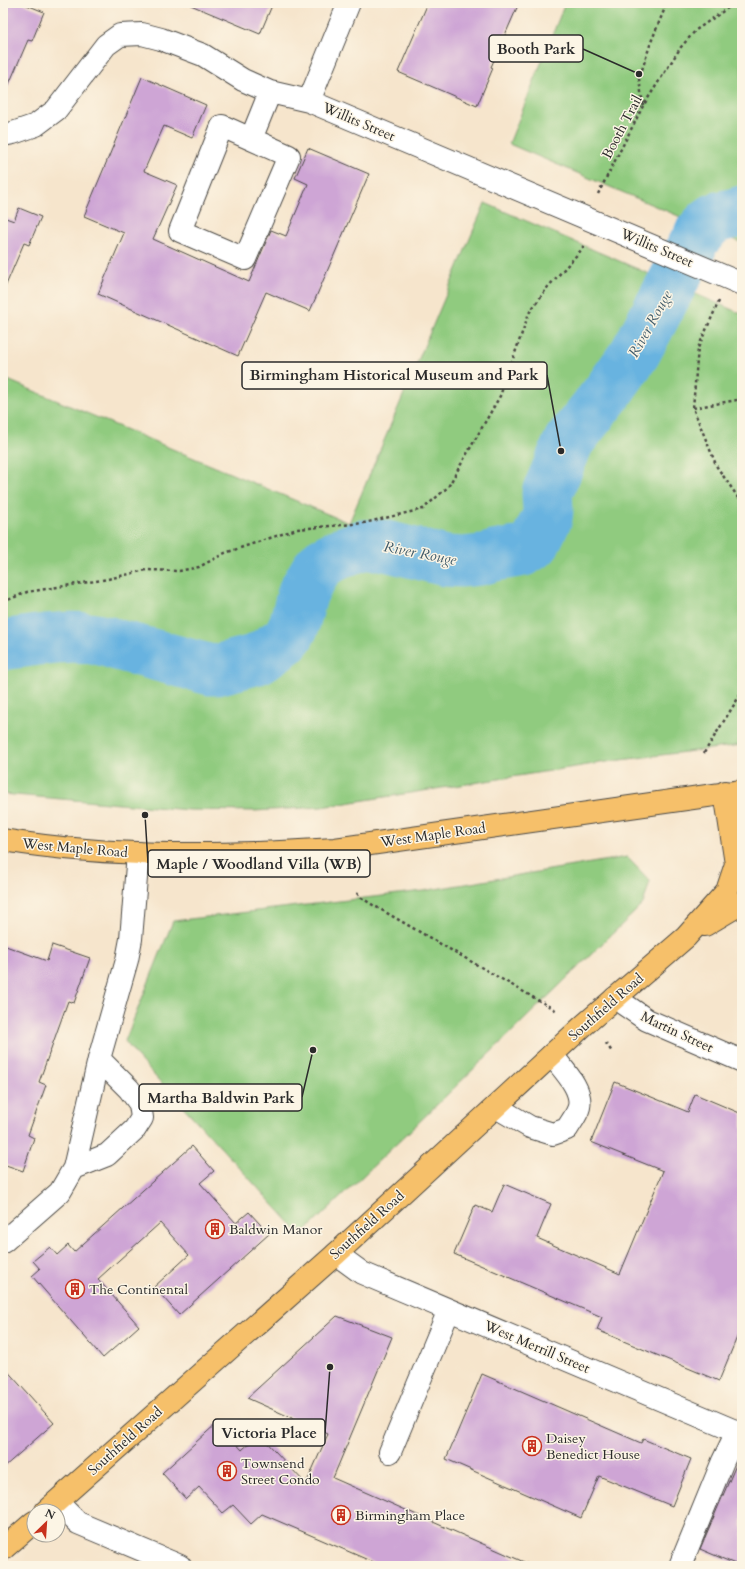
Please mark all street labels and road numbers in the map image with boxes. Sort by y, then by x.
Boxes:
street label: Booth Trail [597,92,647,162]
street label: Willits Street [319,98,399,146]
street label: Willits Street [617,224,697,272]
street label: West Maple Road [378,818,487,852]
street label: West Maple Road [20,834,129,862]
street label: Southfield Road [564,969,648,1045]
street label: Martin Street [638,1007,717,1057]
street label: Southfield Road [326,1186,409,1264]
street label: West Merrill Street [480,1316,593,1378]
street label: Southfield Road [84,1402,167,1480]

